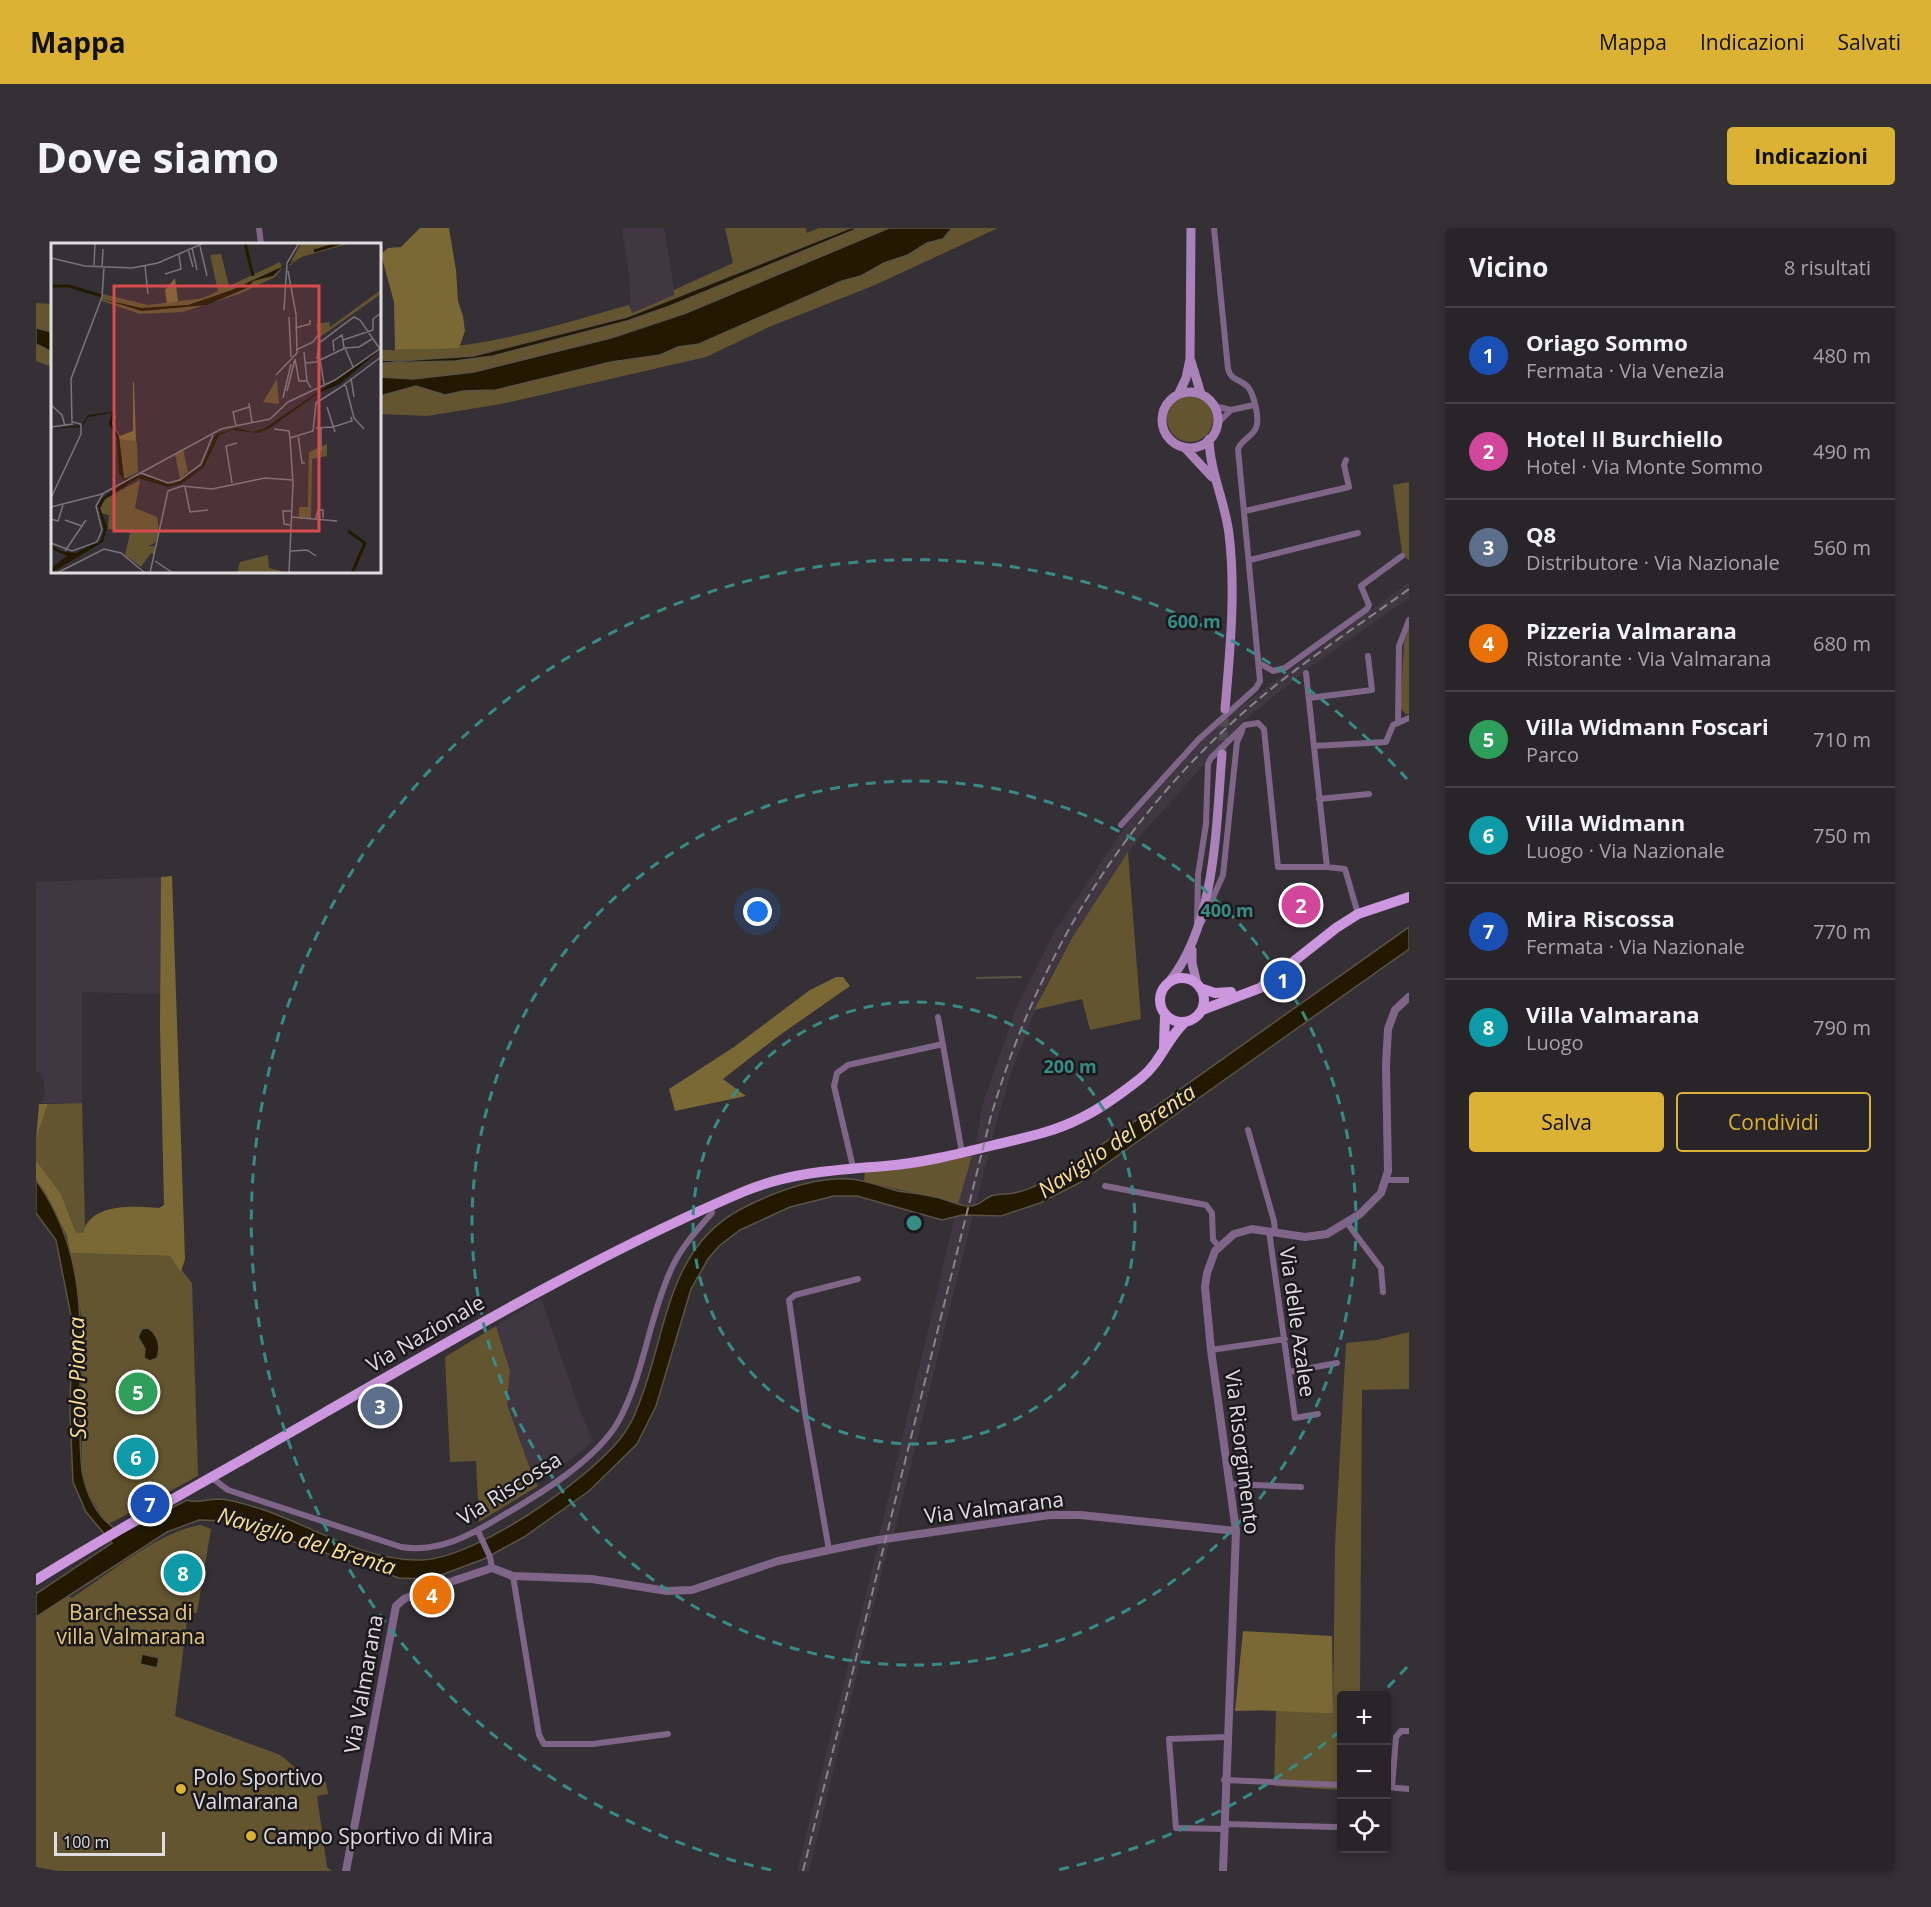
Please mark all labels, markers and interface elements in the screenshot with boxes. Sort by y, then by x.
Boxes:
text: Mappa [30,23,126,61]
text: Mappa [1599,28,1667,56]
text: Indicazioni [1700,28,1805,56]
text: Salvati [1838,28,1901,56]
button: Indicazioni [1727,127,1895,185]
text: Dove siamo [36,128,279,185]
inset map [51,243,381,573]
text: Vicino [1469,249,1548,285]
text: 8 risultati [1784,254,1871,281]
text: Oriago Sommo [1526,327,1688,357]
text: 1 [1483,342,1494,369]
text: 480 m [1813,342,1871,369]
text: Fermata · Via Venezia [1526,357,1725,384]
text: Hotel Il Burchiello [1526,423,1723,453]
text: 2 [1483,438,1494,465]
text: 490 m [1813,438,1871,465]
text: Hotel · Via Monte Sommo [1526,453,1763,480]
text: Q8 [1526,519,1556,549]
text: 3 [1483,534,1494,561]
text: 560 m [1813,534,1871,561]
text: Distributore · Via Nazionale [1526,549,1780,576]
text: 600 m [1167,609,1221,633]
text: Pizzeria Valmarana [1526,615,1737,645]
text: 4 [1483,630,1494,657]
text: 680 m [1813,630,1871,657]
text: Ristorante · Via Valmarana [1526,645,1771,672]
text: Villa Widmann Foscari [1526,711,1769,741]
text: 5 [1483,726,1494,753]
text: 710 m [1813,726,1871,753]
text: Parco [1526,741,1579,768]
text: Villa Widmann [1526,807,1685,837]
text: 6 [1483,822,1494,849]
text: 750 m [1813,822,1871,849]
text: Luogo · Via Nazionale [1526,837,1725,864]
pin: 2 [1282,882,1320,928]
your location [743,897,772,926]
text: 400 m [1200,898,1254,922]
text: Mira Riscossa [1526,903,1675,933]
text: 7 [1483,918,1494,945]
text: 770 m [1813,918,1871,945]
text: Fermata · Via Nazionale [1526,933,1745,960]
pin: 1 [1264,958,1302,1002]
text: Villa Valmarana [1526,999,1700,1029]
text: 8 [1483,1014,1494,1041]
text: 790 m [1813,1014,1871,1041]
text: Luogo [1526,1029,1584,1056]
text: 200 m [1043,1054,1097,1078]
water label: Naviglio del Brenta [1031,1076,1201,1204]
button: Salva [1469,1092,1664,1152]
button: Condividi [1676,1092,1871,1152]
centre of rings [904,1213,924,1233]
street label: Via delle Azalee [1274,1245,1322,1399]
street label: Via Nazionale [361,1288,489,1378]
water label: Scolo Pionca [60,1316,92,1440]
street label: Via Risorgimento [1219,1368,1267,1536]
pin: 5 [118,1370,158,1414]
pin: 3 [360,1384,400,1428]
pin: 6 [116,1434,156,1480]
street label: Via Riscossa [452,1445,566,1531]
pin: 7 [130,1482,170,1526]
street label: Via Valmarana [923,1485,1065,1529]
water label: Naviglio del Brenta [214,1499,400,1581]
pin: 8 [164,1550,202,1596]
pin: 4 [412,1572,452,1618]
park label: Barchessa di villa Valmarana [57,1598,205,1650]
street label: Via Valmarana [337,1612,389,1756]
map controls [1337,1691,1391,1853]
button: + [1337,1691,1391,1745]
button: − [1337,1745,1391,1799]
place label: Polo Sportivo Valmarana [193,1763,323,1815]
marker: Polo Sportivo Valmarana [174,1782,188,1796]
button: locate [1337,1799,1391,1853]
place label: Campo Sportivo di Mira [263,1822,493,1850]
scale bar [54,1829,165,1856]
marker: Campo Sportivo di Mira [244,1829,258,1843]
text: 100 m [63,1831,109,1853]

